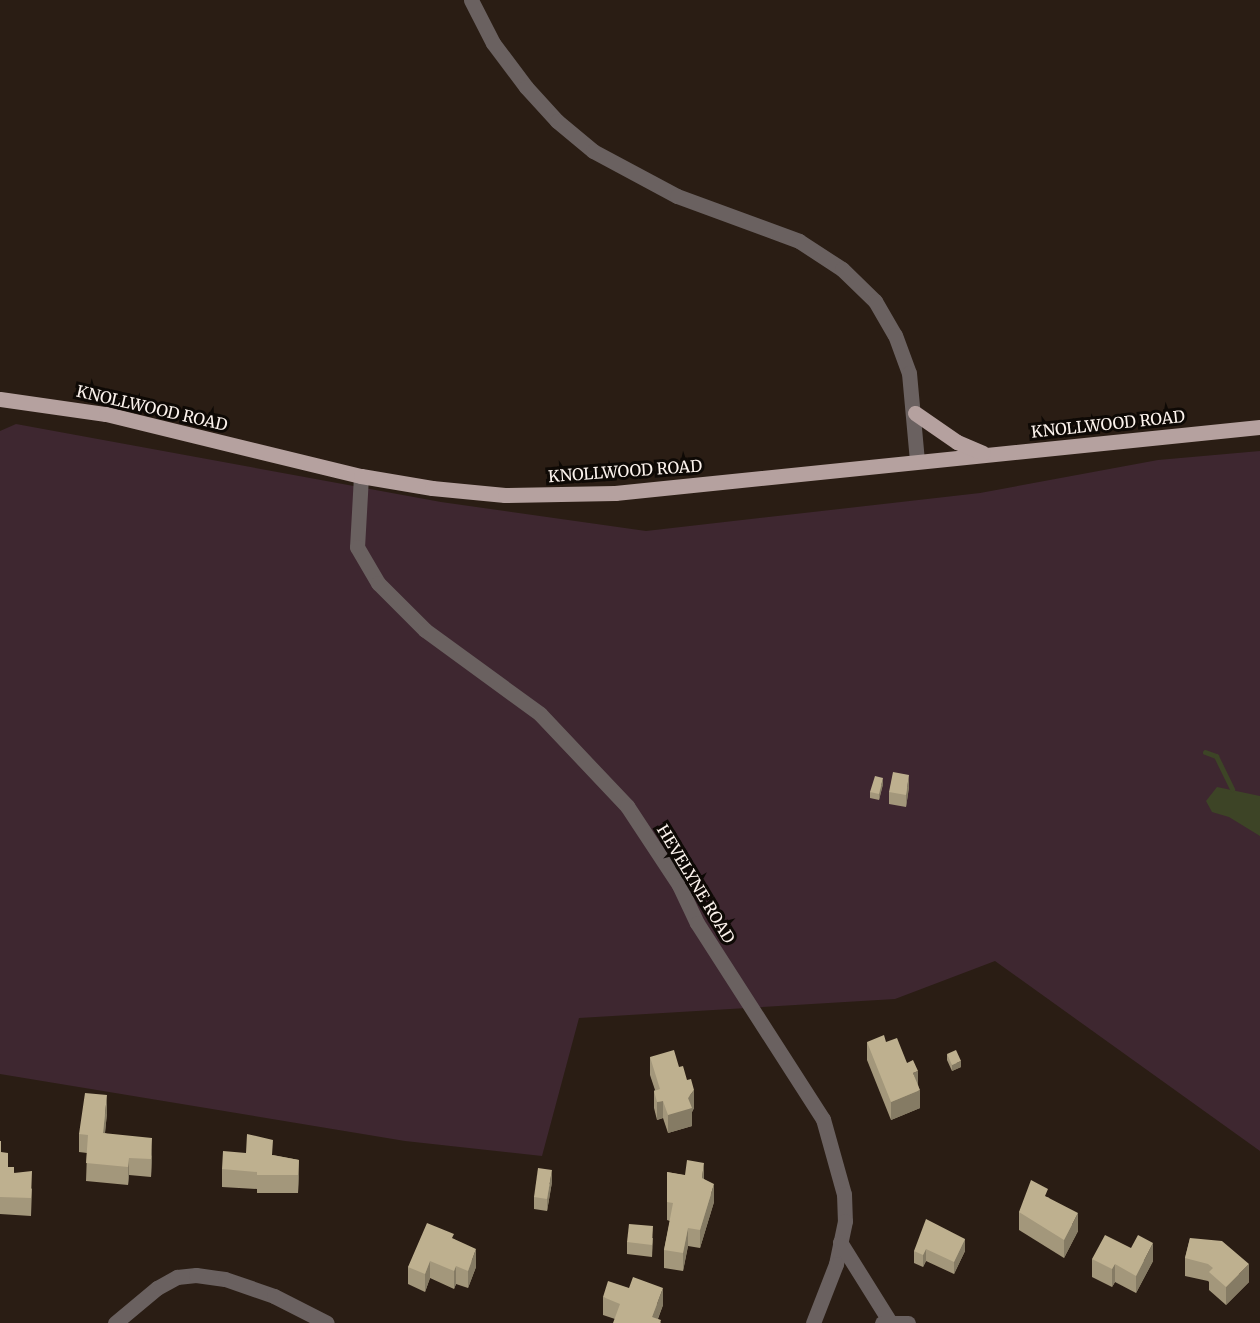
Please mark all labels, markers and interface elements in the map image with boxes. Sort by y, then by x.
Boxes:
street label: KNOLLWOOD ROAD [75,381,229,435]
street label: KNOLLWOOD ROAD [1030,406,1186,442]
street label: KNOLLWOOD ROAD [547,456,703,486]
street label: HEVELYNE ROAD [653,821,739,947]

